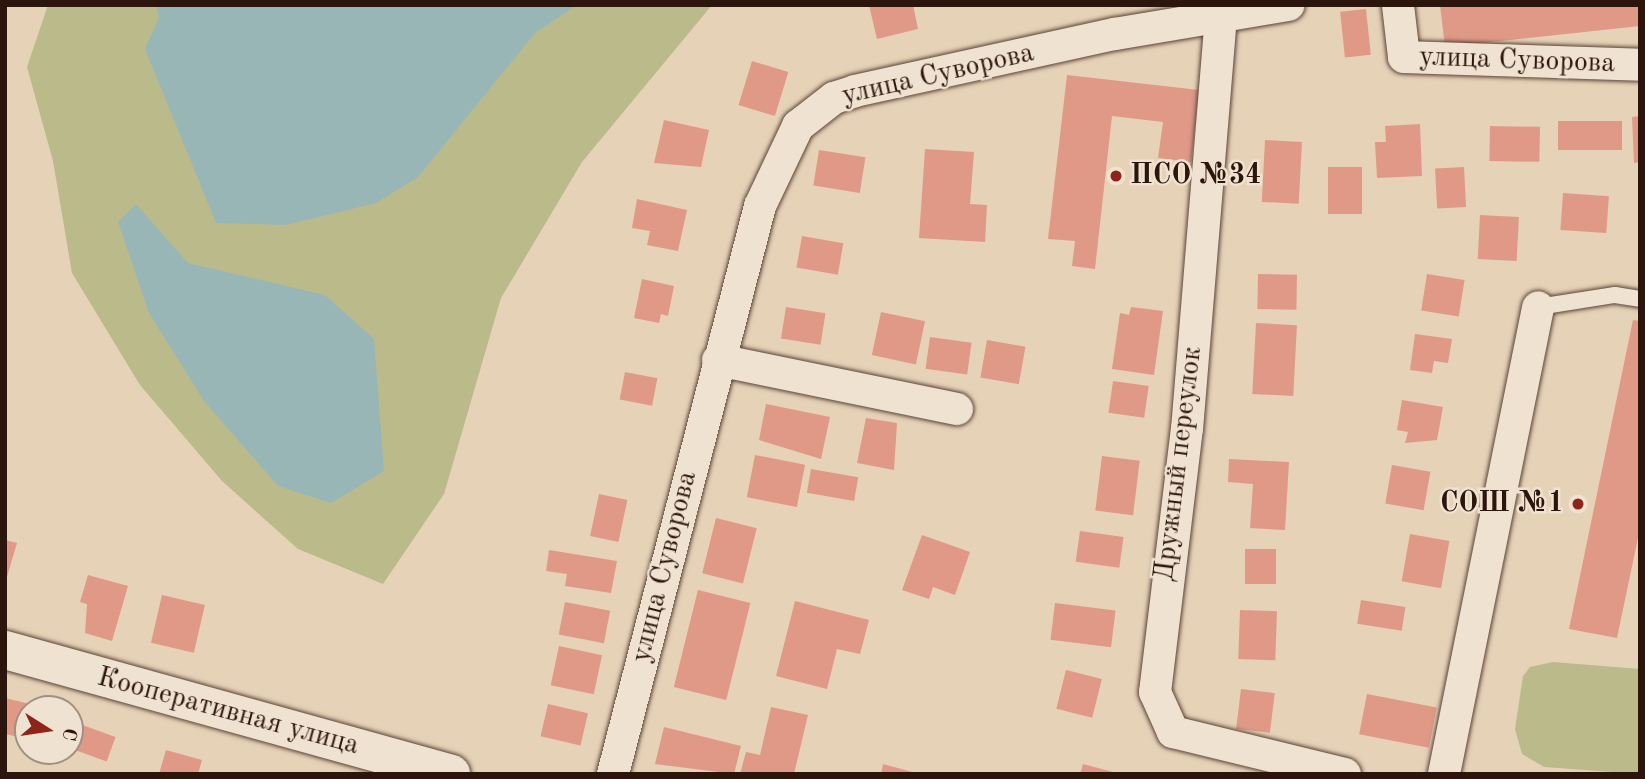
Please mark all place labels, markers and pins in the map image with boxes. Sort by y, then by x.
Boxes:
place label: ПСО №34 [1130,159,1261,193]
marker: ПСО №34 [1108,168,1124,184]
place label: СОШ №1 [1440,487,1564,521]
marker: СОШ №1 [1570,496,1586,512]

